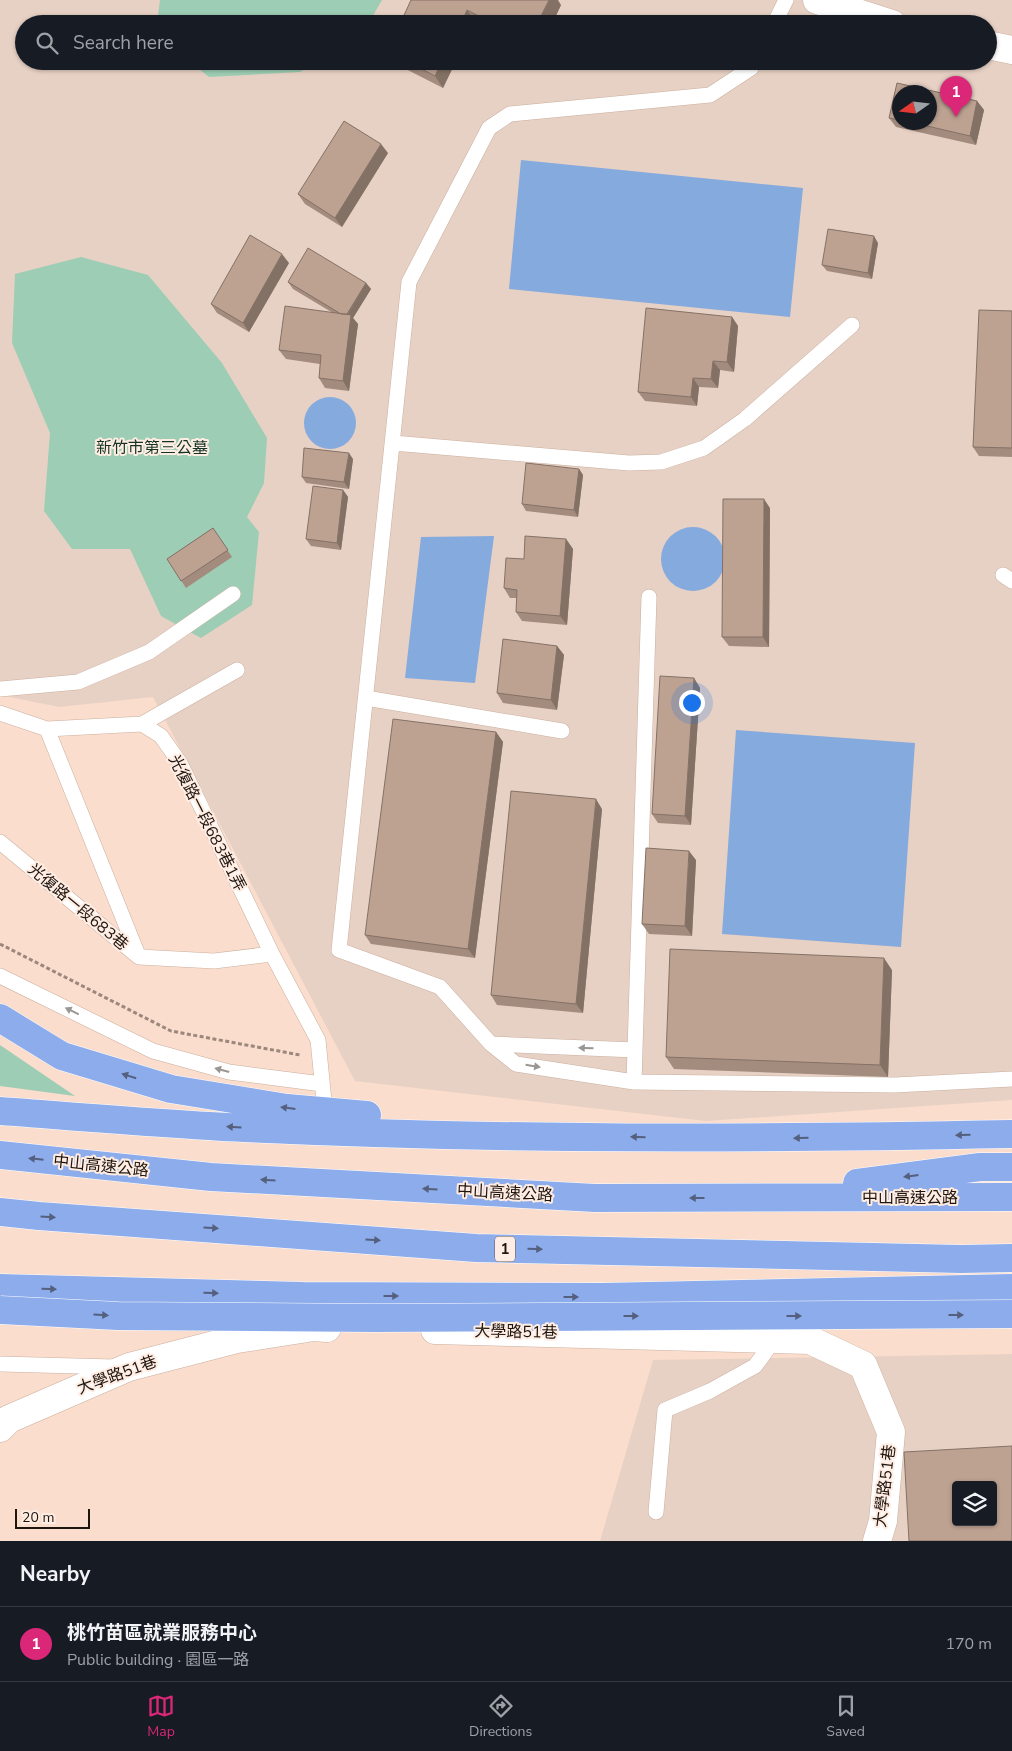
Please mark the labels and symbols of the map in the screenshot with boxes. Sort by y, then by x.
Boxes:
pin: 1 [940,76,972,117]
north arrow [892,85,937,130]
park label: 新竹市第三公墓 [96,437,208,459]
your location [679,690,705,716]
street label: 光復路一段683巷1弄 [163,751,251,895]
street label: 光復路一段683巷 [23,858,133,956]
one-way arrow [64,1007,79,1015]
one-way arrow [578,1043,594,1051]
one-way arrow [525,1063,541,1071]
one-way arrow [215,1066,230,1074]
one-way arrow [121,1072,136,1080]
one-way arrow [279,1104,295,1112]
one-way arrow [226,1123,242,1131]
one-way arrow [955,1131,971,1139]
one-way arrow [630,1132,646,1140]
one-way arrow [793,1134,809,1142]
street label: 中山高速公路 [52,1150,150,1182]
one-way arrow [28,1155,44,1163]
one-way arrow [903,1172,919,1180]
one-way arrow [259,1175,275,1183]
street label: 中山高速公路 [456,1180,554,1206]
one-way arrow [422,1184,438,1192]
street label: 中山高速公路 [862,1187,958,1209]
one-way arrow [689,1194,705,1202]
one-way arrow [41,1213,57,1221]
one-way arrow [203,1225,219,1233]
road number: 1 [495,1236,515,1262]
one-way arrow [365,1237,381,1245]
one-way arrow [527,1245,543,1253]
one-way arrow [41,1285,57,1293]
one-way arrow [203,1290,219,1298]
one-way arrow [383,1292,399,1300]
one-way arrow [563,1293,579,1301]
one-way arrow [93,1311,109,1319]
one-way arrow [786,1311,802,1319]
one-way arrow [948,1311,964,1319]
one-way arrow [623,1312,639,1320]
street label: 大學路51巷 [474,1320,558,1344]
street label: 大學路51巷 [74,1350,160,1400]
street label: 大學路51巷 [869,1443,901,1529]
scale bar [15,1506,90,1529]

